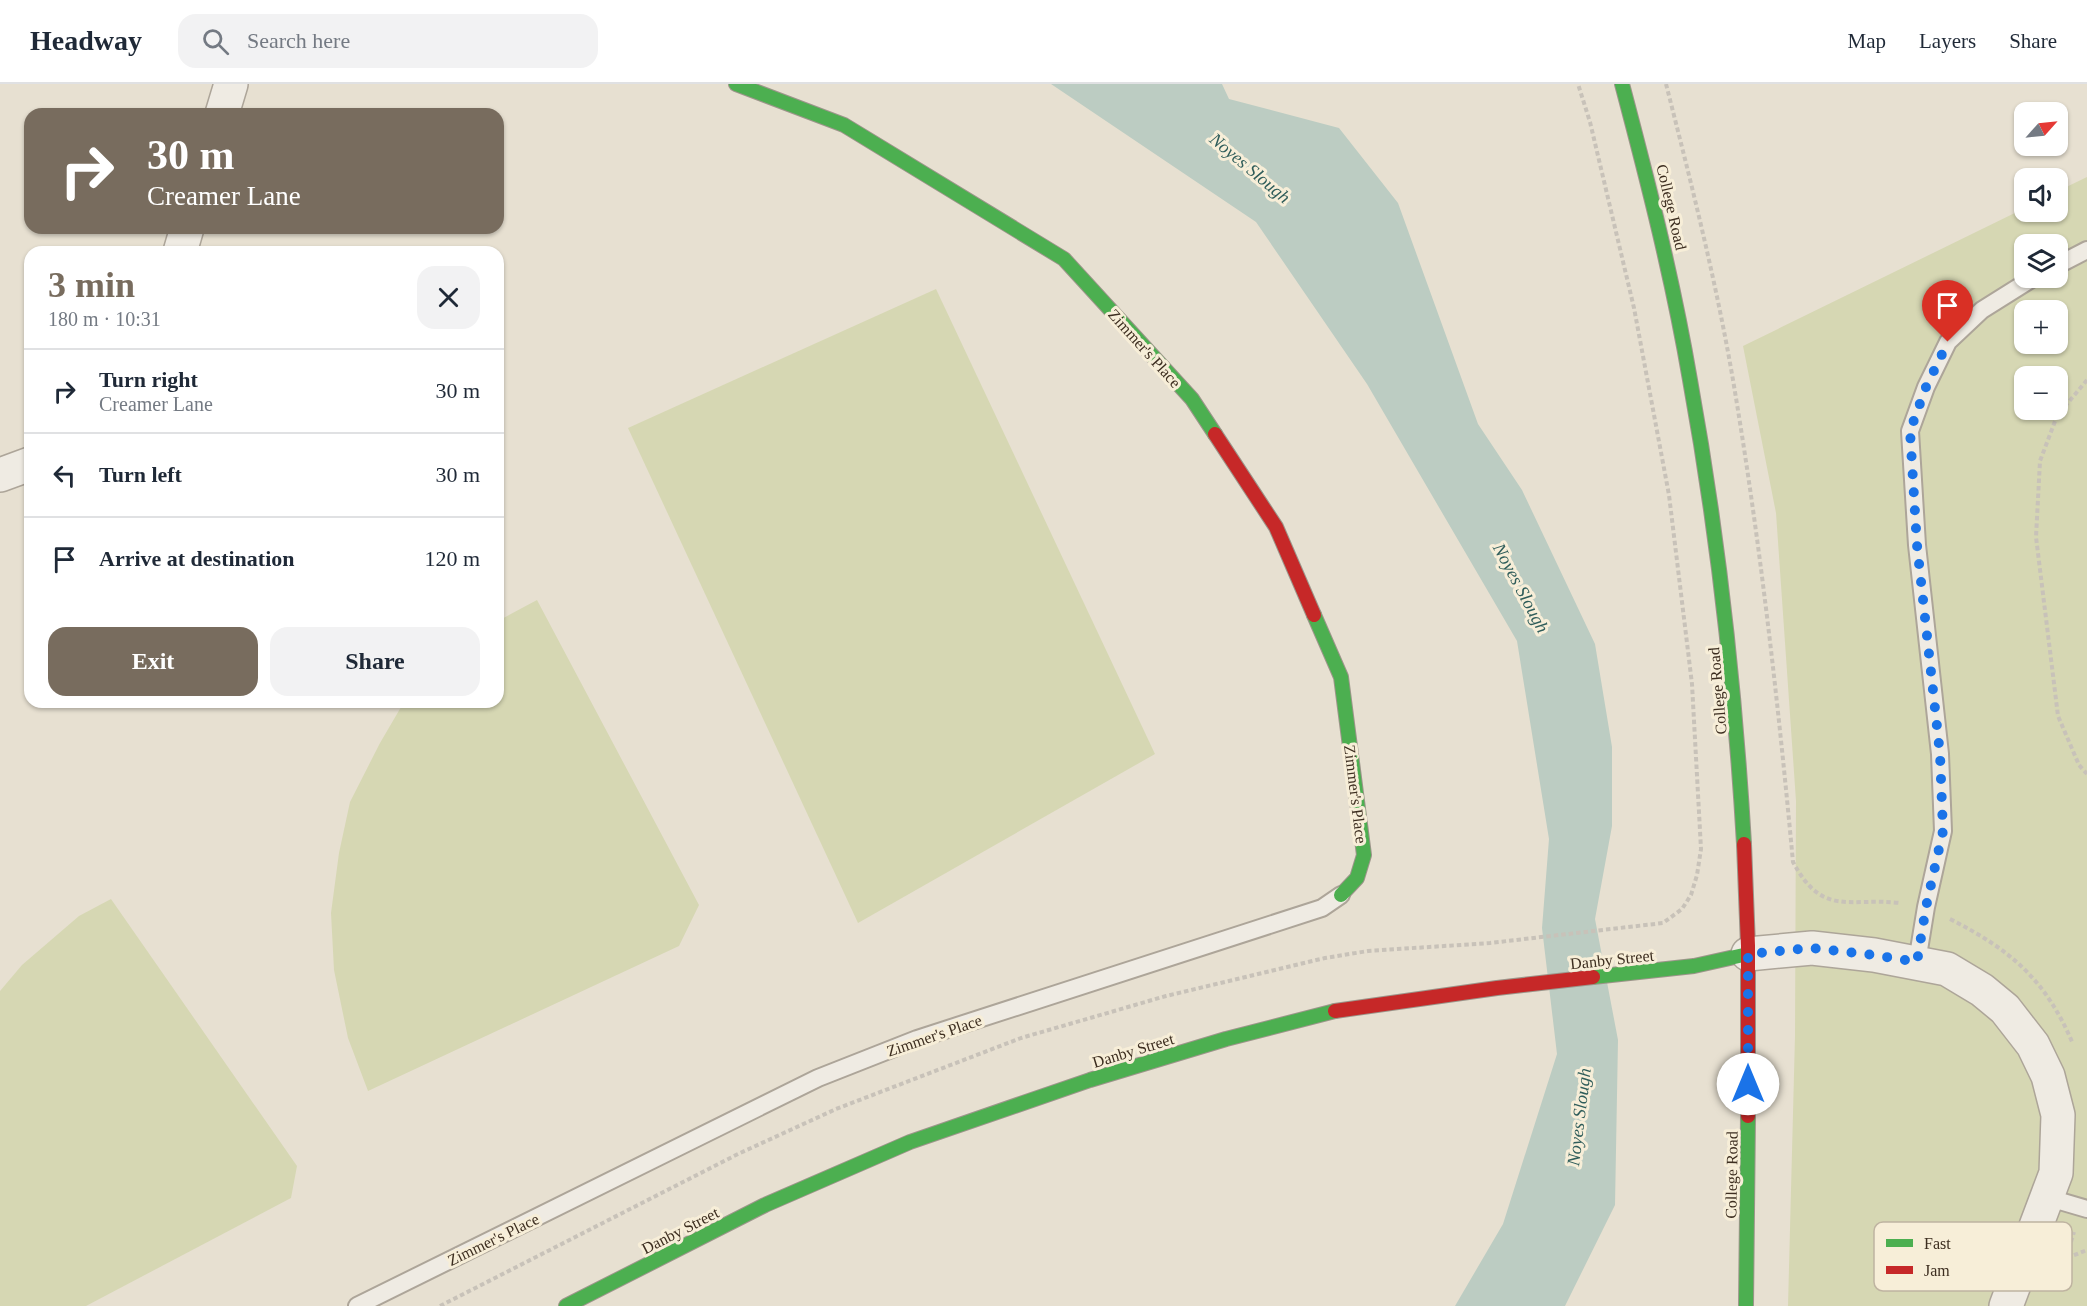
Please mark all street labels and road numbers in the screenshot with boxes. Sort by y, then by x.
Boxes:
street label: College Road [1652,163,1690,252]
street label: Zimmer's Place [1105,306,1184,391]
street label: College Road [1705,647,1731,735]
street label: Zimmer's Place [1341,744,1370,844]
street label: Danby Street [1569,947,1655,973]
street label: Zimmer's Place [884,1011,984,1060]
street label: Danby Street [1091,1030,1177,1072]
street label: College Road [1722,1131,1742,1219]
street label: Danby Street [639,1204,722,1258]
street label: Zimmer's Place [445,1210,542,1269]

